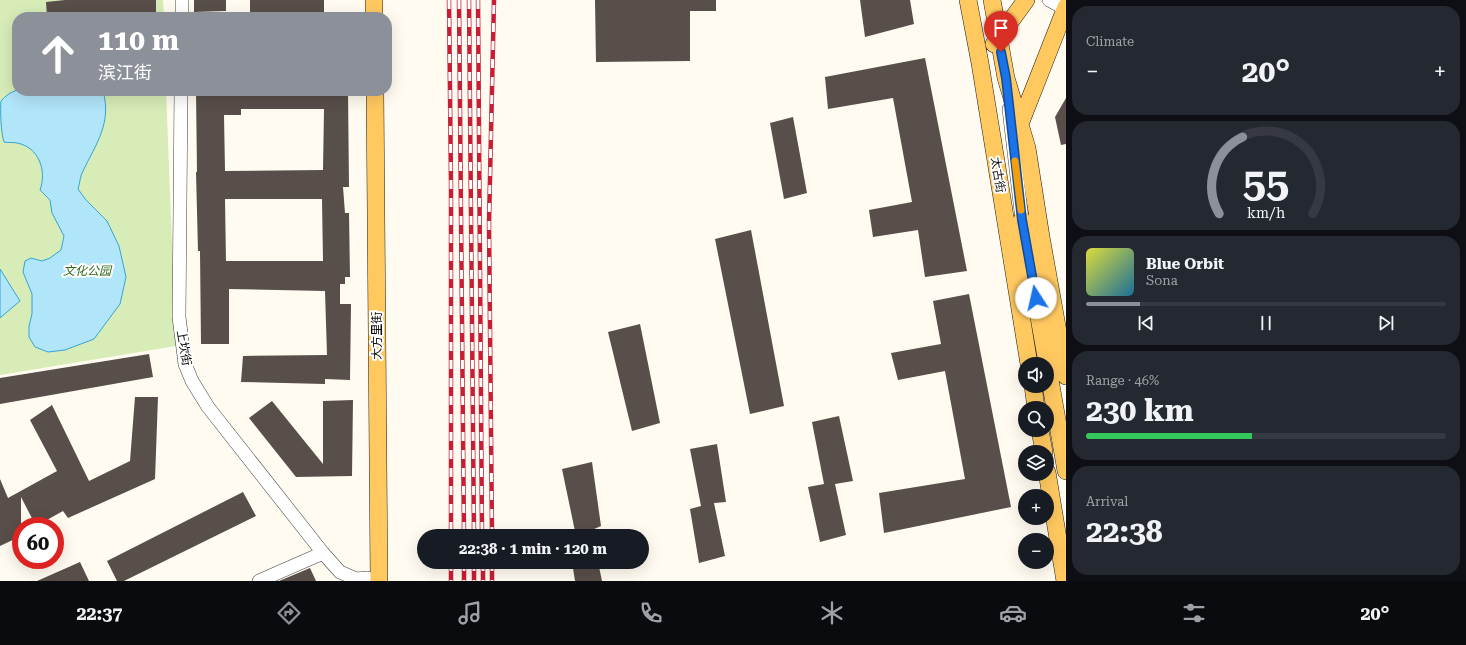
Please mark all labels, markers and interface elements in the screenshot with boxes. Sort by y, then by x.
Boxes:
pin [984,11,1018,52]
icon: arrive [990,17,1012,39]
text: 110 m [98,24,179,57]
icon: ahead [32,28,84,80]
text: Climate [1086,34,1134,49]
text: 20° [1242,54,1290,89]
text: − [1086,59,1098,84]
text: + [1434,59,1446,84]
text: 滨江街 [98,62,152,83]
street label: 太古街 [988,156,1008,194]
text: 55 [1243,157,1289,206]
text: km/h [1247,204,1285,220]
text: Blue Orbit [1146,255,1224,273]
park label: 文化公园 [63,264,113,278]
text: Sona [1146,273,1178,288]
position arrow [1015,277,1057,319]
street label: 大方里街 [370,312,384,360]
icon: previous [1135,312,1157,334]
icon: pause [1255,312,1277,334]
icon: next [1375,312,1397,334]
street label: 上坎街 [174,329,194,367]
map controls [1018,357,1054,569]
button: sound [1018,357,1054,393]
text: Range · 46% [1086,373,1159,388]
text: 230 km [1086,393,1194,428]
button: search [1018,401,1054,437]
button: layers [1018,445,1054,481]
button: + [1018,489,1054,525]
text: Arrival [1086,494,1128,509]
text: 22:38 [1086,514,1163,549]
speed limit sign: 60 [12,517,64,569]
button: − [1018,533,1054,569]
text: 22:38 · 1 min · 120 m [459,540,607,558]
icon: directions [275,599,303,627]
icon: music [456,599,484,627]
icon: phone [637,599,665,627]
icon: climate [818,599,846,627]
icon: car [999,599,1027,627]
icon: filters [1180,599,1208,627]
text: 22:37 [76,603,122,624]
text: 20° [1360,603,1390,624]

